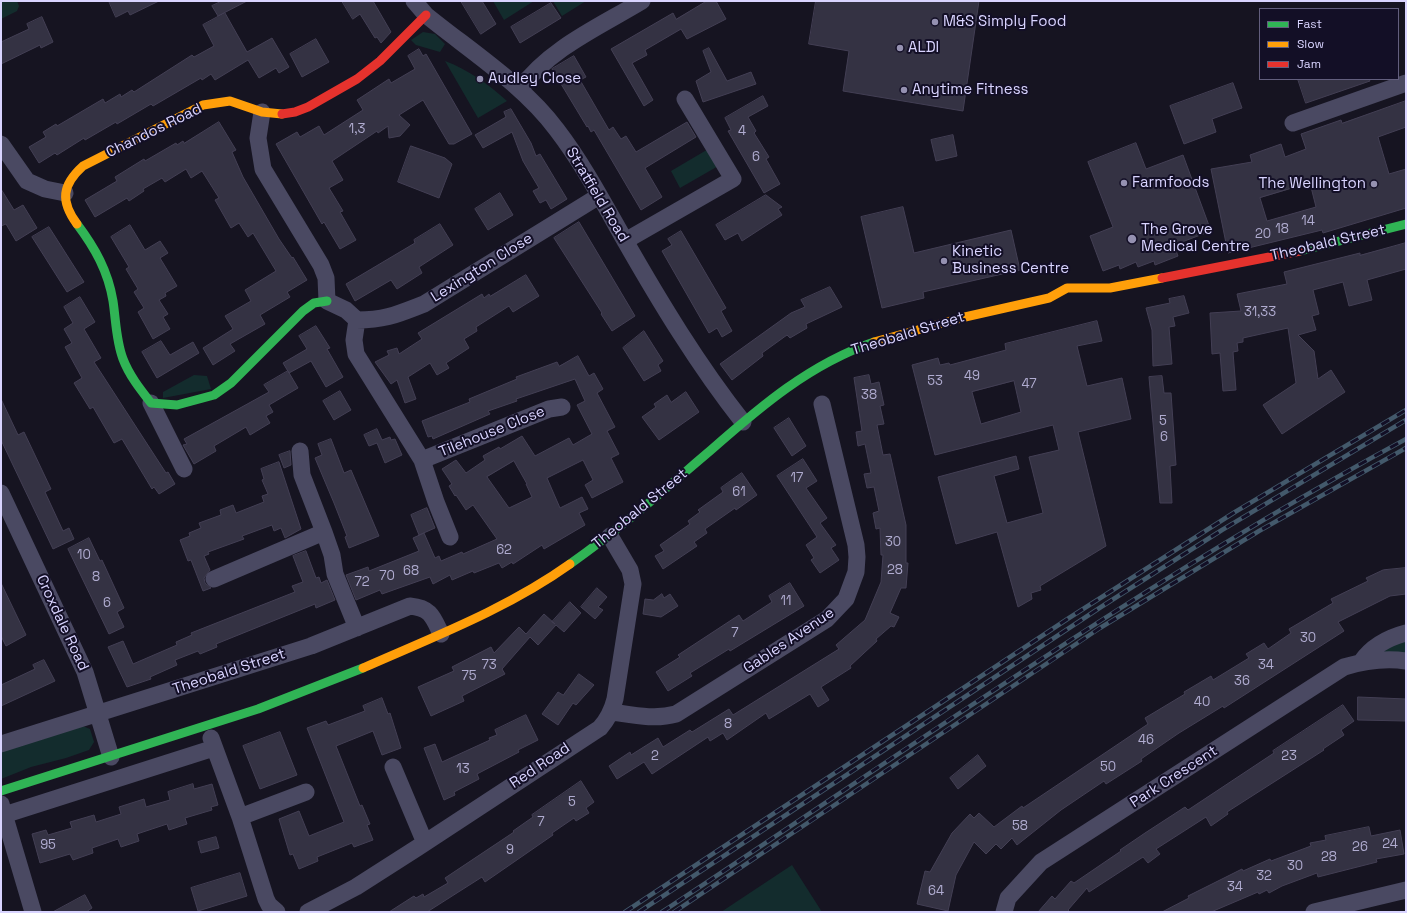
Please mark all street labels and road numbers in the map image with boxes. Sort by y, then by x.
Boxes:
street label: Chandos Road [103,100,205,162]
street label: Stratfield Road [562,144,632,246]
street label: Theobald Street [1269,221,1387,265]
street label: Lexington Close [428,230,536,306]
street label: Theobald Street [849,308,967,360]
street label: Tilehouse Close [436,403,548,461]
street label: Theobald Street [589,465,691,553]
street label: Croxdale Road [32,572,92,674]
street label: Gables Avenue [740,604,838,678]
street label: Theobald Street [170,645,288,699]
street label: Red Road [506,739,574,793]
street label: Park Crescent [1127,742,1221,812]

